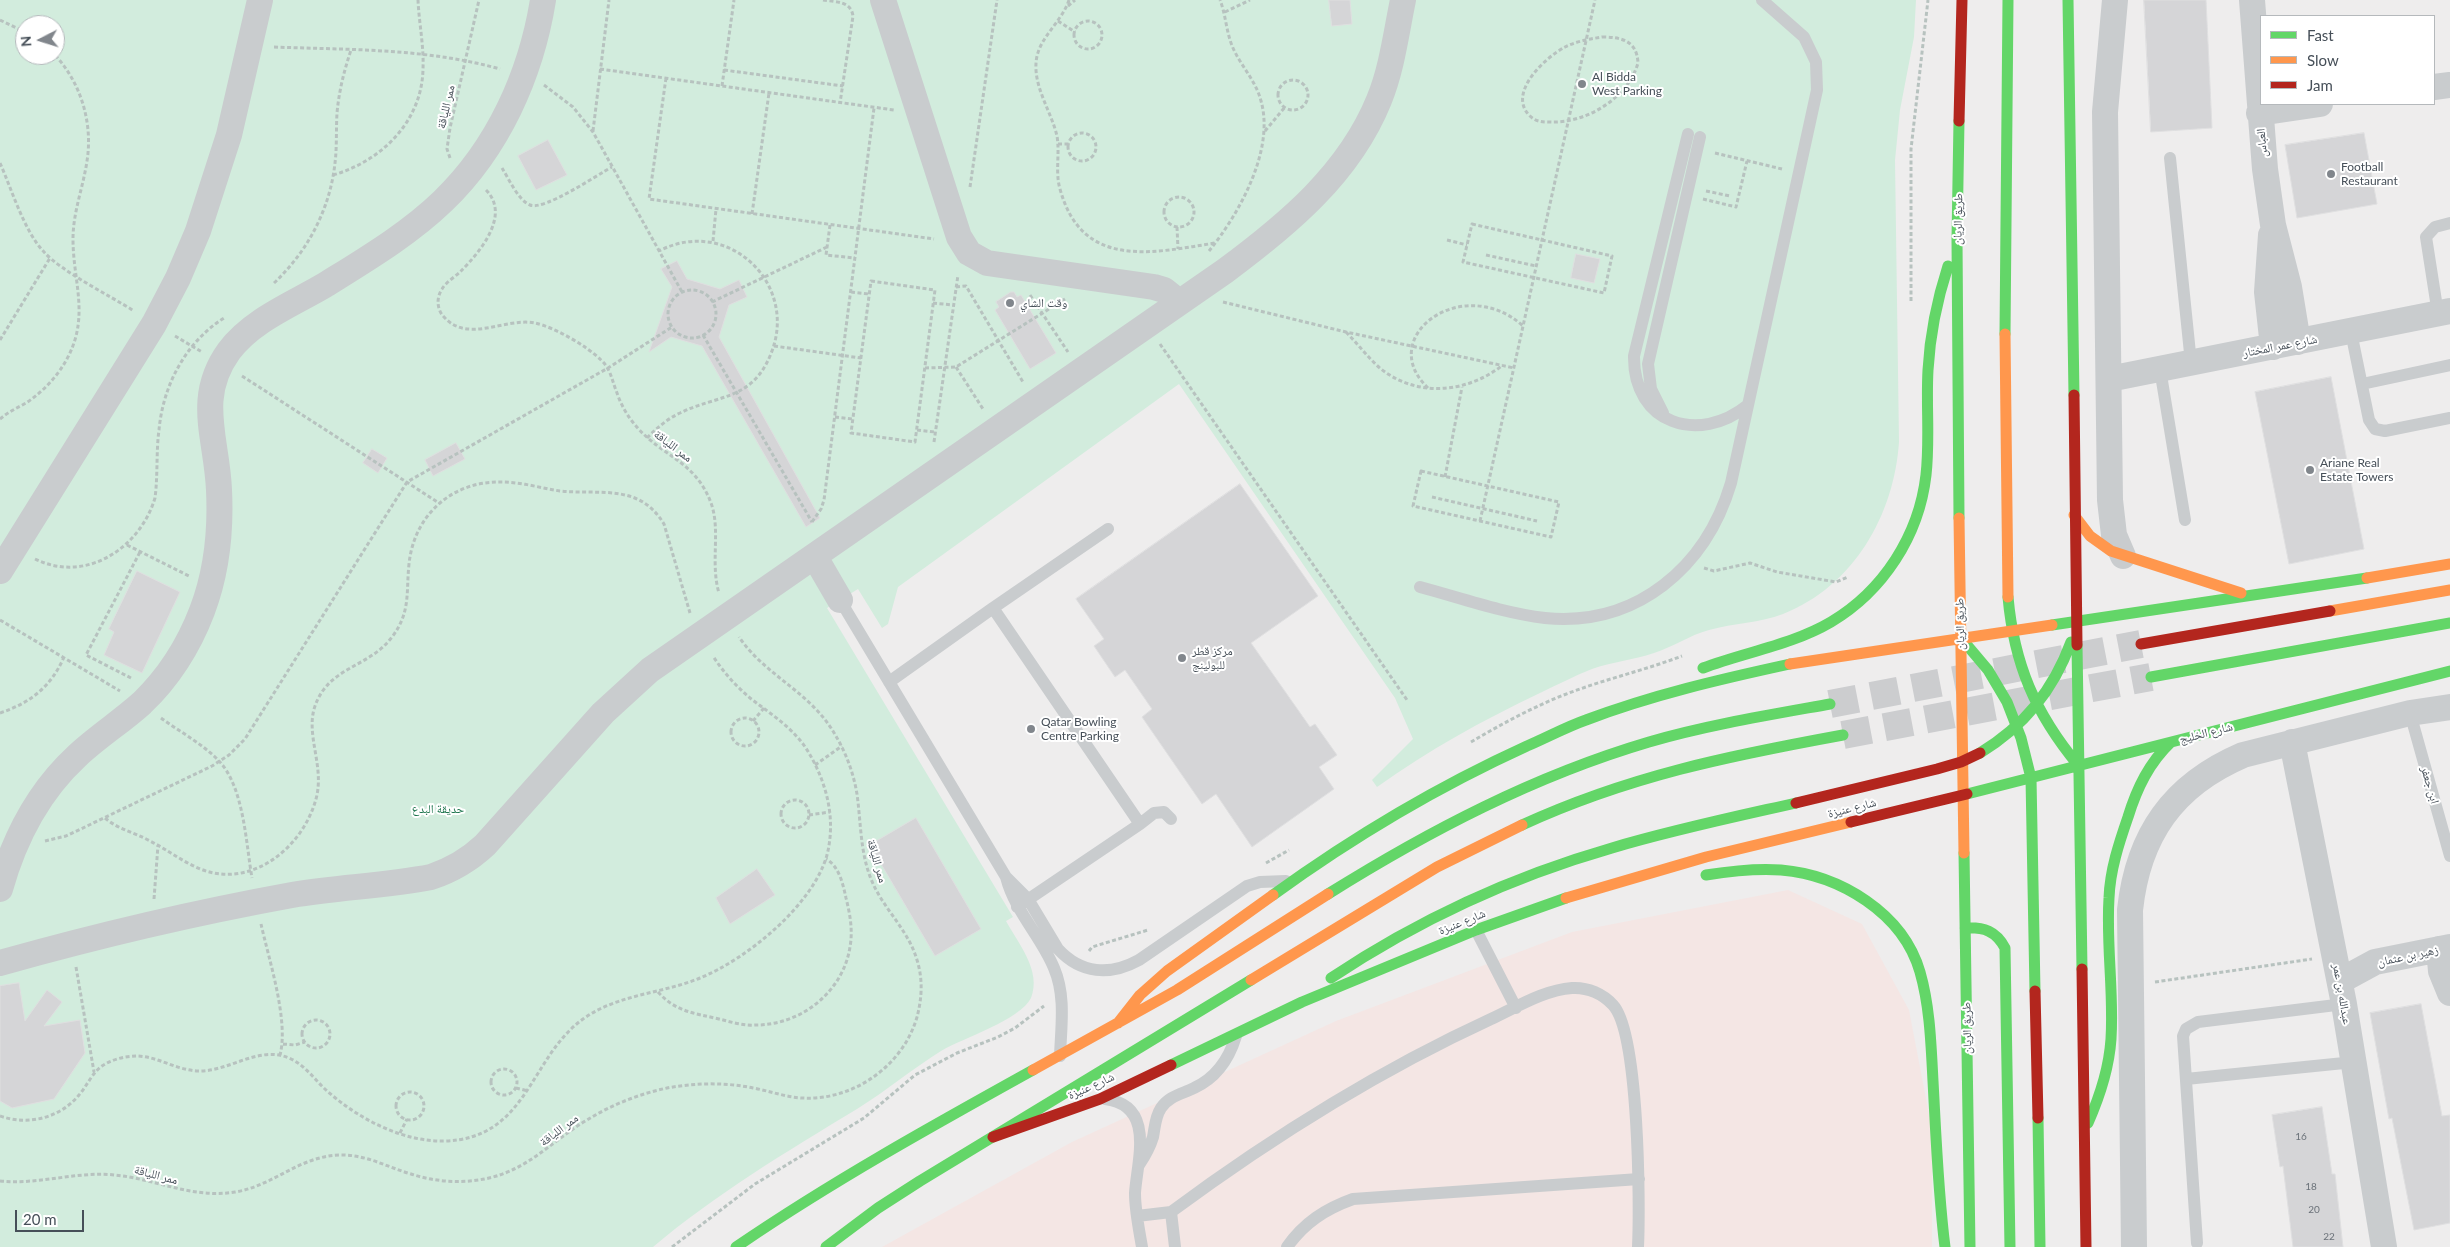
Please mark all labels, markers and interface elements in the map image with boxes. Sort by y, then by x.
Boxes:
north arrow [15,15,65,65]
legend [2260,15,2435,105]
text: Fast [2307,26,2334,44]
text: N [17,35,34,47]
text: Slow [2307,51,2339,69]
place label: Al Bidda West Parking [1592,70,1662,98]
text: Jam [2307,76,2333,94]
marker: Al Bidda West Parking [1576,78,1588,90]
street label: ممر اللياقة [434,84,458,130]
street label: العباس [2253,128,2271,158]
place label: Football Restaurant [2341,160,2398,188]
marker: Football Restaurant [2325,168,2337,180]
street label: طريق الريان [1950,193,1966,245]
place label: وقت الشاي [1020,296,1067,310]
marker: وقت الشاي [1004,297,1016,309]
street label: شارع عمر المختار [2242,332,2318,360]
street label: ممر اللياقة [651,427,695,465]
place label: Ariane Real Estate Towers [2320,456,2393,484]
marker: Ariane Real Estate Towers [2304,464,2316,476]
street label: طريق الريان [1952,598,1968,650]
place label: مركز قطر للبولينج [1192,644,1233,672]
marker: مركز قطر للبولينج [1176,652,1188,664]
place label: Qatar Bowling Centre Parking [1041,715,1119,743]
street label: شارع الخليج [2178,719,2234,747]
marker: Qatar Bowling Centre Parking [1025,723,1037,735]
street label: ابن جعفر [2418,765,2442,805]
street label: شارع عنيزة [1826,795,1878,821]
park label: حديقة البدع [412,802,464,816]
street label: ممر اللياقة [864,838,890,884]
street label: شارع عنيزة [1436,906,1488,938]
street label: زهير بن عثمان [2376,943,2440,969]
street label: عبدالله بن عمر [2330,963,2354,1025]
street label: طريق الريان [1959,1002,1975,1054]
street label: شارع عنيزة [1065,1069,1117,1103]
street label: ممر اللياقة [537,1111,581,1149]
house number: 16 [2295,1131,2307,1143]
street label: ممر اللياقة [133,1162,179,1188]
house number: 18 [2305,1181,2317,1193]
scale bar [18,1200,86,1232]
house number: 20 [2308,1204,2320,1216]
text: 20 m [23,1210,57,1228]
house number: 22 [2323,1231,2335,1243]

